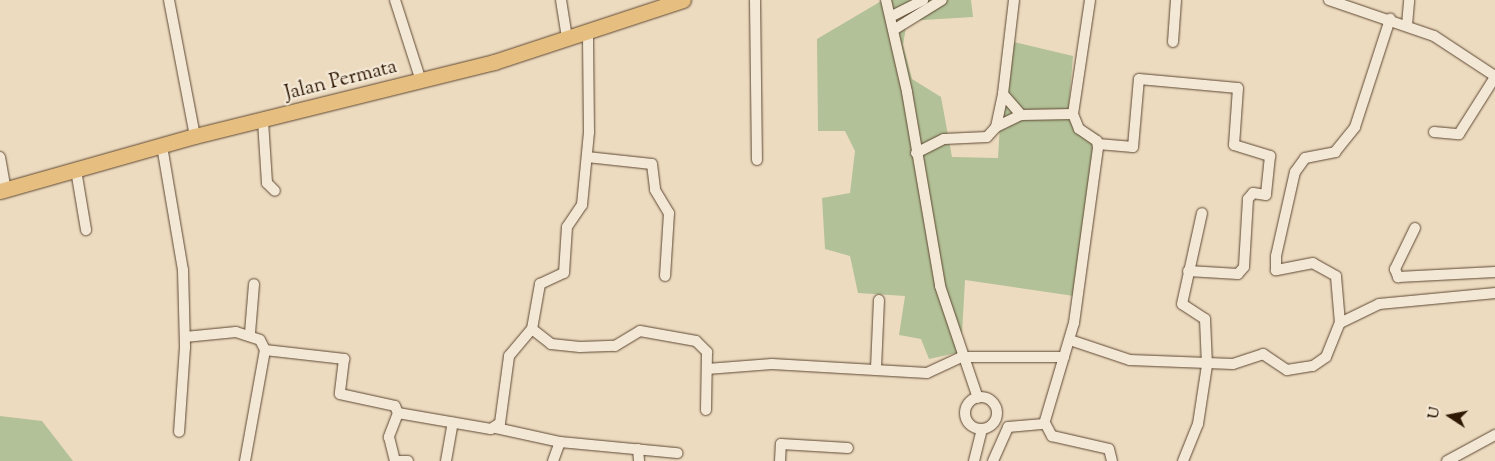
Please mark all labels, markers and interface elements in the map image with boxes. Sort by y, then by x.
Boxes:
street label: Jalan Permata [282,55,400,107]
north arrow [1425,391,1475,441]
text: U [1424,406,1446,421]

